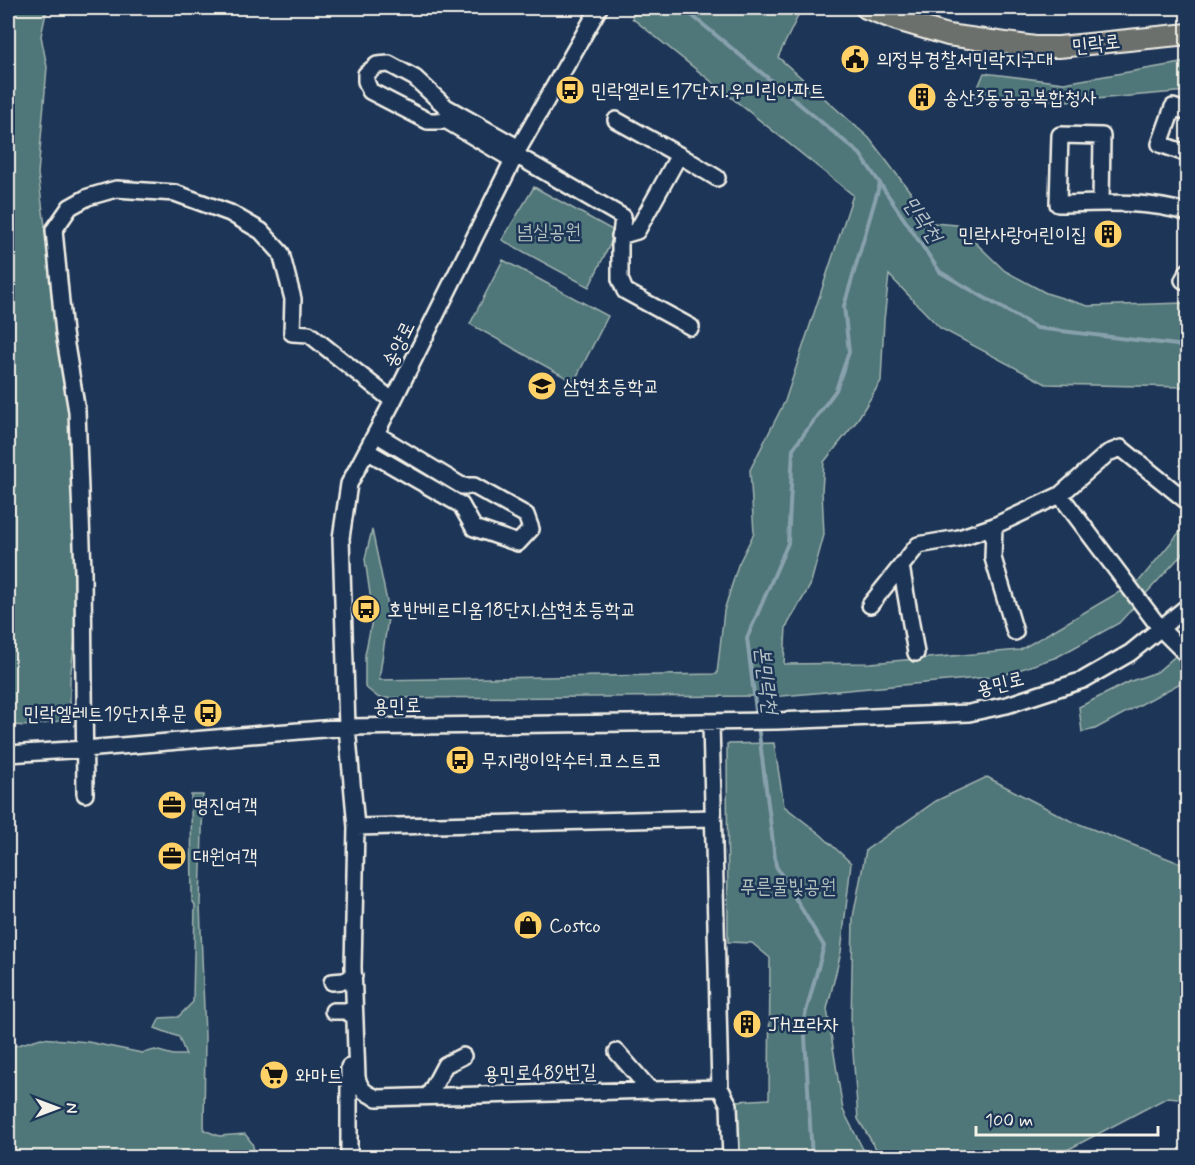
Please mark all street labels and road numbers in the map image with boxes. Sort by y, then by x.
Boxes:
street label: 민락로 [1071,29,1122,60]
street label: 송양로 [377,317,422,372]
street label: 용민로 [974,666,1027,703]
street label: 용민로 [373,693,421,720]
street label: 용민로489번길 [483,1059,597,1088]

